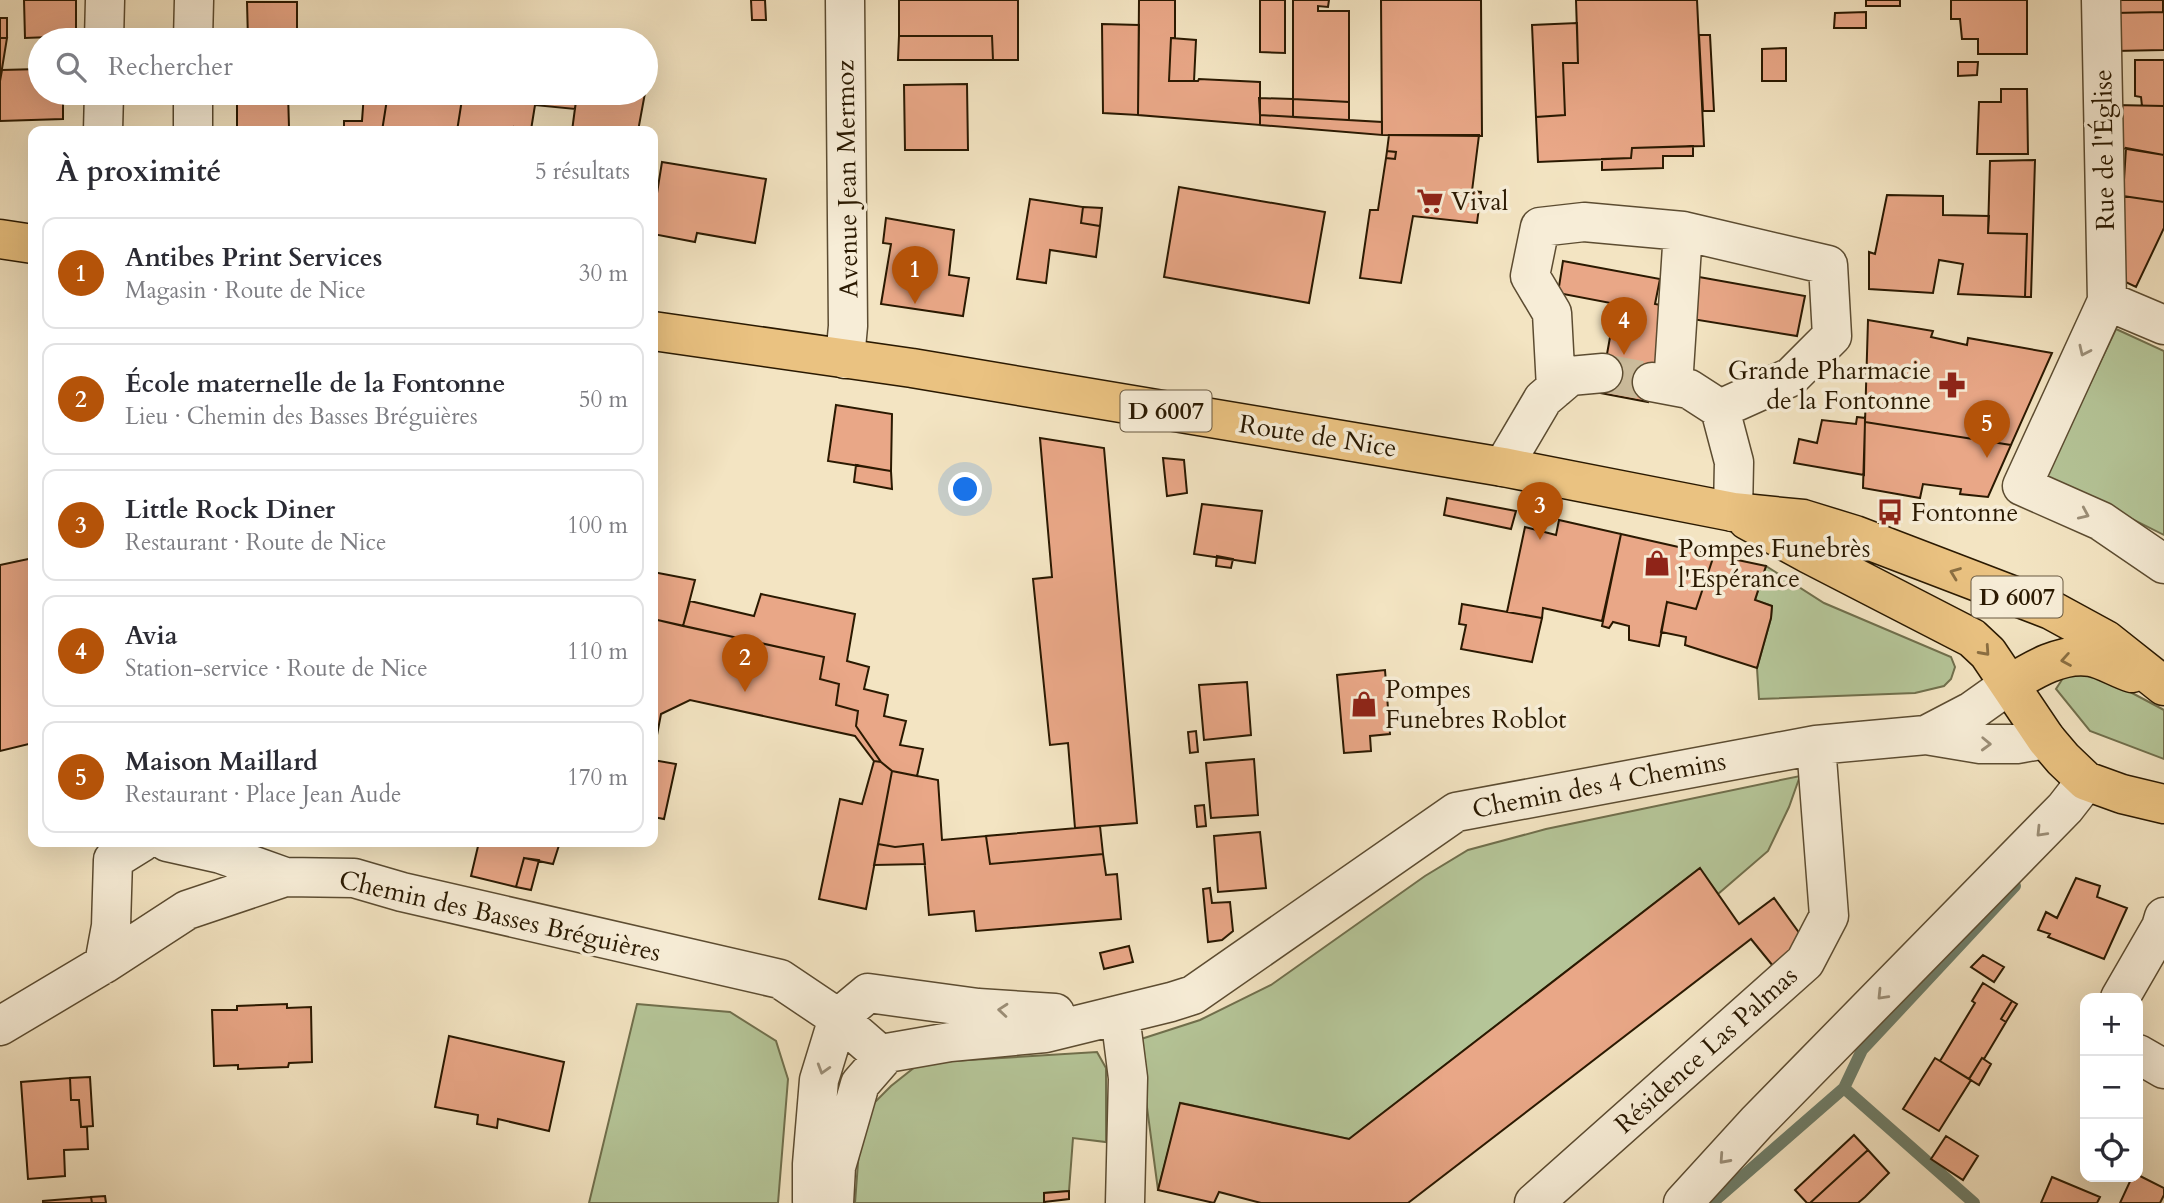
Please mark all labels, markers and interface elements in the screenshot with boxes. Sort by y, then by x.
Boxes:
search box [28,28,658,105]
icon: search [52,48,90,86]
text: Rechercher [108,49,233,84]
street label: Avenue Jean Mermoz [827,59,867,298]
street label: Rue de l'Église [2085,69,2123,231]
text: À proximité [56,151,221,192]
text: 5 résultats [535,156,630,187]
place label: Vival [1451,184,1509,219]
supermarket icon: Vival [1415,186,1445,216]
text: Antibes Print Services [125,240,382,275]
pin: 1 [892,246,938,304]
text: 1 [75,258,87,289]
text: 30 m [579,258,628,289]
text: Magasin · Route de Nice [125,275,366,306]
pin: 4 [1601,297,1647,355]
one-way arrow [2078,344,2092,356]
place label: Grande Pharmacie de la Fontonne [1728,353,1931,418]
text: École maternelle de la Fontonne [125,366,505,401]
pharmacy icon: Grande Pharmacie de la Fontonne [1937,370,1967,400]
text: 2 [75,384,87,415]
text: 50 m [579,384,628,415]
road number: D 6007 [1120,390,1212,432]
pin: 5 [1964,400,2010,458]
text: Lieu · Chemin des Basses Bréguières [125,401,478,432]
street label: Route de Nice [1237,406,1399,466]
your location [948,472,982,506]
pin: 3 [1517,482,1563,540]
text: Little Rock Diner [125,492,335,527]
place label: Fontonne [1911,495,2018,530]
bus stop icon: Fontonne [1875,497,1905,527]
one-way arrow [2077,506,2090,520]
text: 3 [75,510,87,541]
text: 100 m [567,510,628,541]
text: Restaurant · Route de Nice [125,527,387,558]
place label: Pompes Funebrès l'Espérance [1678,531,1870,596]
shop icon: Pompes Funebrès l'Espérance [1642,548,1672,578]
one-way arrow [1949,568,1961,582]
road number: D 6007 [1972,576,2062,618]
text: Avia [125,618,178,653]
pin: 2 [722,634,768,692]
text: 4 [75,636,87,667]
text: 110 m [567,636,628,667]
one-way arrow [1977,643,1989,656]
one-way arrow [2060,652,2072,667]
text: Station-service · Route de Nice [125,653,428,684]
place label: Pompes Funebres Roblot [1385,672,1567,737]
shop icon: Pompes Funebres Roblot [1349,689,1379,719]
one-way arrow [1981,736,1992,752]
street label: Chemin des 4 Chemins [1469,743,1729,827]
text: Maison Maillard [125,744,318,779]
text: 5 [75,762,87,793]
text: 170 m [567,762,628,793]
text: Restaurant · Place Jean Aude [125,779,401,810]
one-way arrow [2036,824,2049,837]
street label: Chemin des Basses Bréguières [336,862,664,970]
street label: Résidence Las Palmas [1607,958,1805,1142]
one-way arrow [1878,987,1891,1000]
map controls [2080,993,2143,1182]
button: + [2080,993,2143,1056]
one-way arrow [997,1003,1008,1018]
button: − [2080,1056,2143,1119]
one-way arrow [816,1062,831,1074]
button: locate [2080,1119,2143,1182]
one-way arrow [1719,1151,1732,1164]

